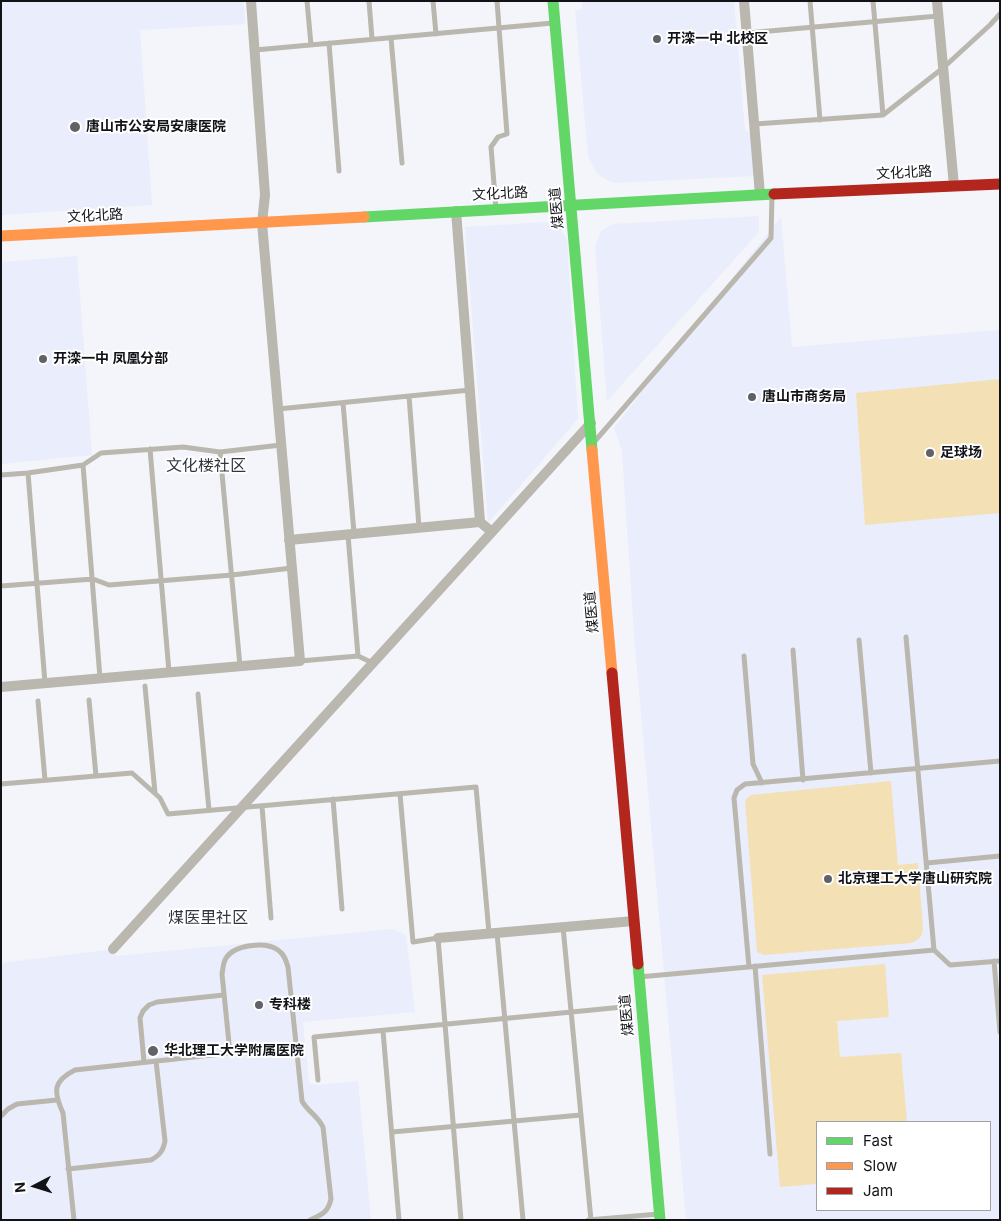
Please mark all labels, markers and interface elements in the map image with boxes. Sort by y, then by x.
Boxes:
place label: 开滦一中 北校区 [667,31,768,47]
marker: 开滦一中 北校区 [651,33,663,45]
place label: 唐山市公安局安康医院 [86,119,226,135]
marker: 唐山市公安局安康医院 [68,120,82,134]
street label: 文化北路 [876,163,932,183]
street label: 文化北路 [472,184,528,204]
street label: 煤医道 [547,186,567,230]
street label: 文化北路 [67,206,123,226]
place label: 开滦一中 凤凰分部 [53,351,168,367]
marker: 开滦一中 凤凰分部 [37,353,49,365]
place label: 唐山市商务局 [762,389,846,405]
marker: 唐山市商务局 [746,391,758,403]
place label: 足球场 [940,445,982,461]
marker: 足球场 [924,447,936,459]
district label: 文化楼社区 [166,456,246,476]
street label: 煤医道 [582,590,602,634]
place label: 北京理工大学唐山研究院 [838,871,992,887]
marker: 北京理工大学唐山研究院 [822,873,834,885]
district label: 煤医里社区 [168,908,248,928]
street label: 煤医道 [617,993,637,1037]
place label: 专科楼 [269,997,311,1013]
marker: 专科楼 [253,999,265,1011]
place label: 华北理工大学附属医院 [164,1043,304,1059]
marker: 华北理工大学附属医院 [146,1044,160,1058]
legend [816,1121,991,1211]
text: Fast [863,1131,893,1150]
text: Slow [863,1156,897,1175]
north arrow [10,1161,60,1211]
text: N [11,1181,28,1193]
text: Jam [863,1181,893,1200]

